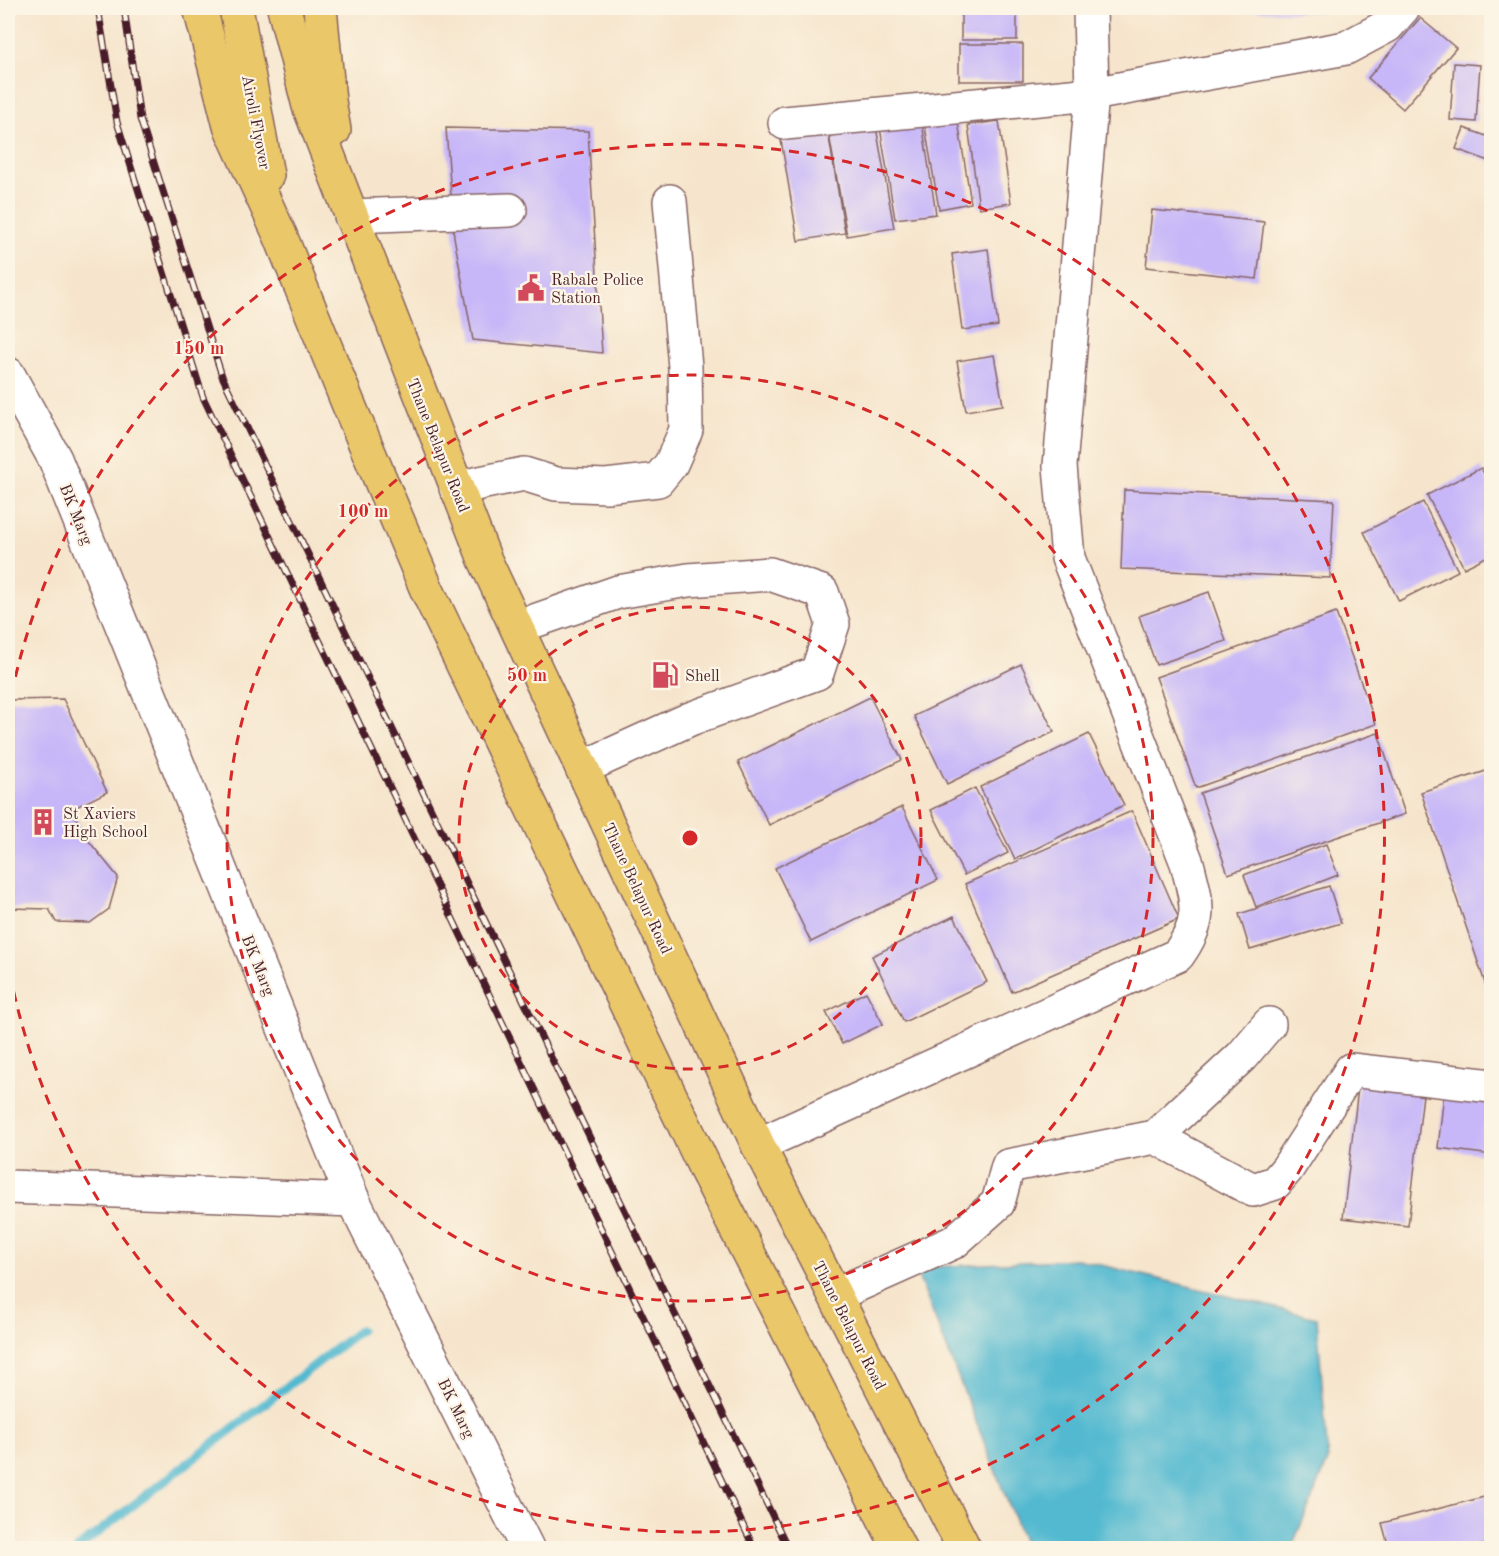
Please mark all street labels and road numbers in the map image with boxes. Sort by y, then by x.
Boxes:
street label: Airoli Flyover [238,74,272,171]
street label: Thane Belapur Road [403,377,471,515]
street label: BK Marg [56,482,95,548]
street label: Thane Belapur Road [599,821,674,957]
street label: BK Marg [238,933,277,999]
street label: Thane Belapur Road [809,1259,888,1393]
street label: BK Marg [434,1377,477,1442]

